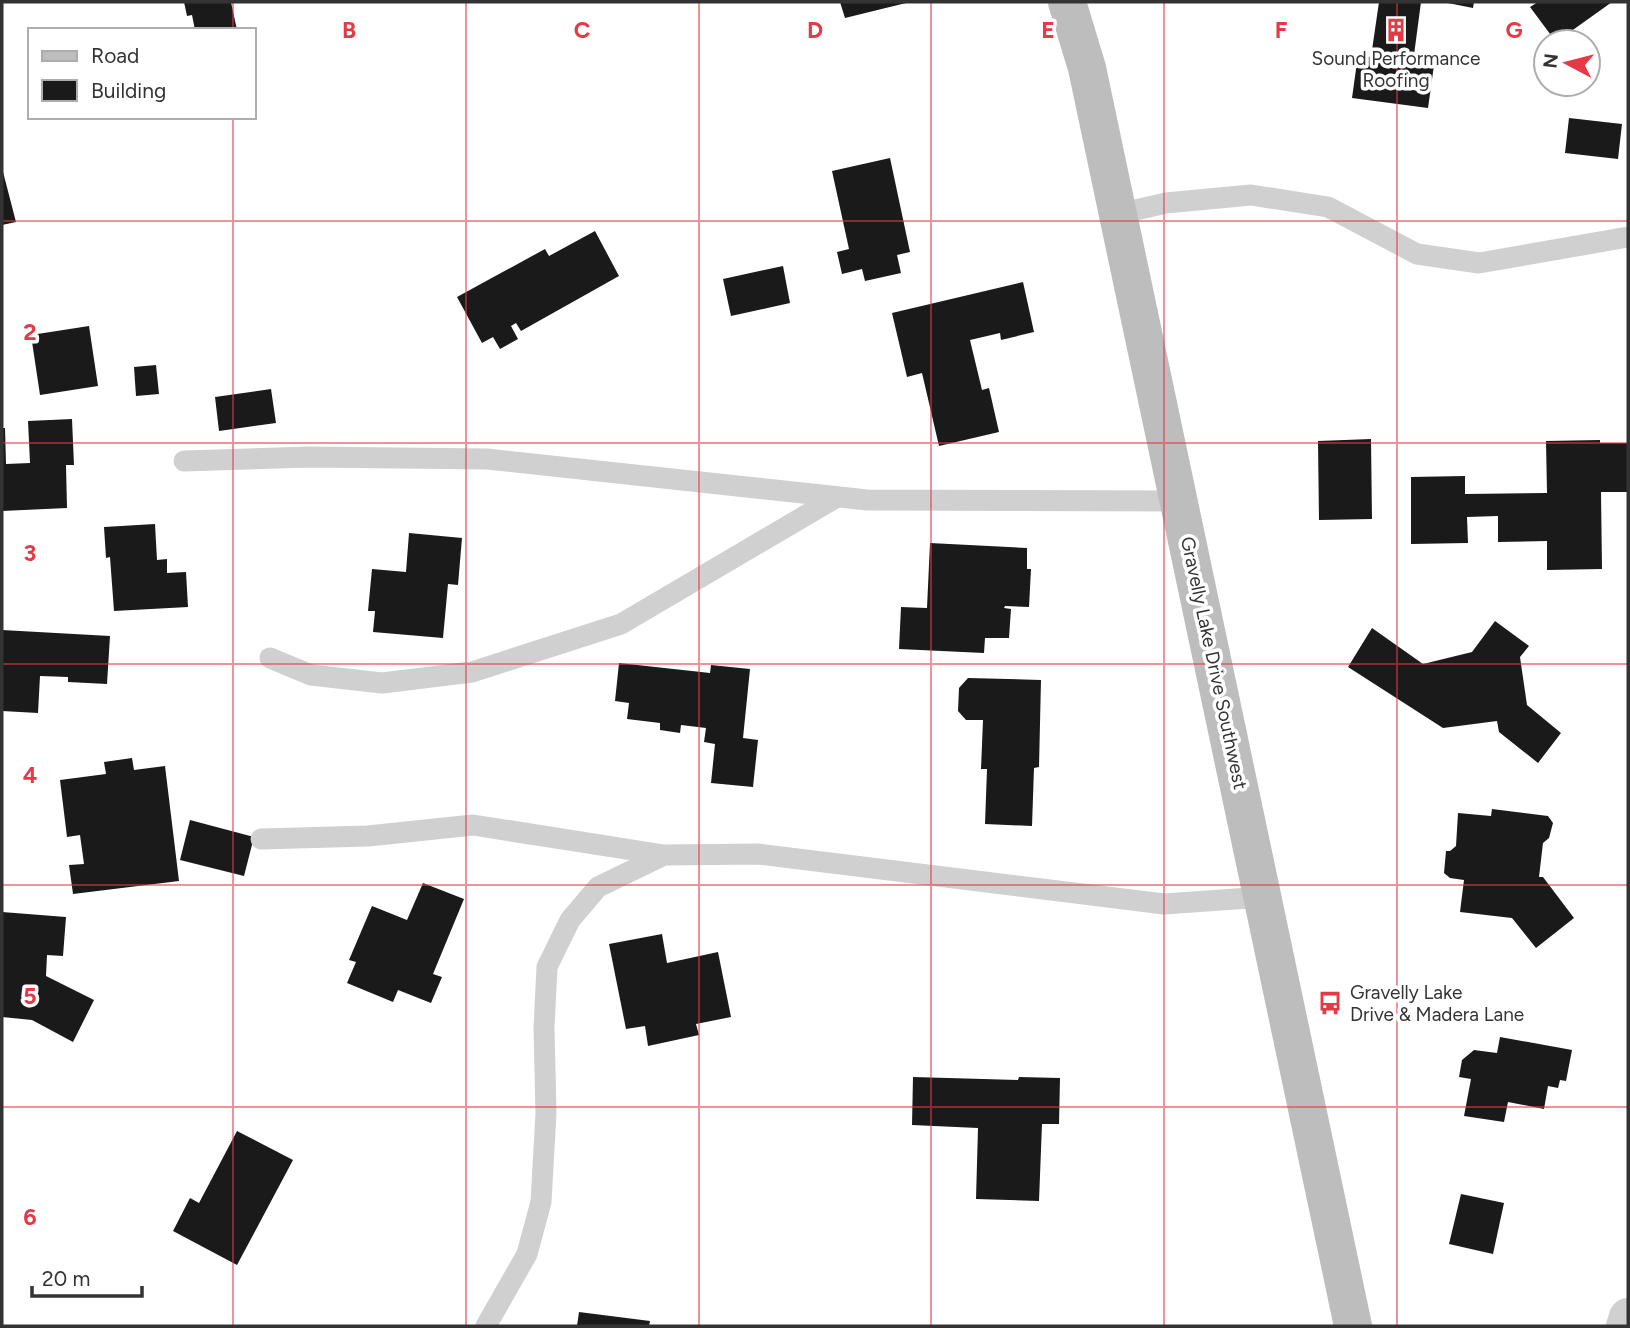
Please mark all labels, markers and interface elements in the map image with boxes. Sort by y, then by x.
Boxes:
text: B [342,16,356,44]
text: C [574,16,591,44]
text: D [807,16,823,44]
text: E [1041,16,1055,44]
text: F [1275,16,1288,44]
building icon: Sound Performance Roofing [1382,16,1410,44]
text: G [1505,16,1523,44]
legend [28,28,256,119]
north arrow [1532,28,1602,98]
text: Road [91,43,139,68]
place label: Sound Performance Roofing [1312,47,1480,92]
text: N [1538,52,1563,70]
text: Building [91,78,166,103]
text: 2 [23,318,37,346]
street label: Gravelly Lake Drive Southwest [1176,535,1252,791]
text: 3 [24,539,36,567]
text: 4 [23,761,37,789]
place label: Gravelly Lake Drive & Madera Lane [1350,981,1524,1026]
text: 5 [23,982,37,1010]
bus stop icon: Gravelly Lake Drive & Madera Lane [1316,989,1344,1017]
text: 6 [23,1203,37,1231]
scale bar [32,1254,142,1298]
text: 20 m [42,1266,90,1291]

